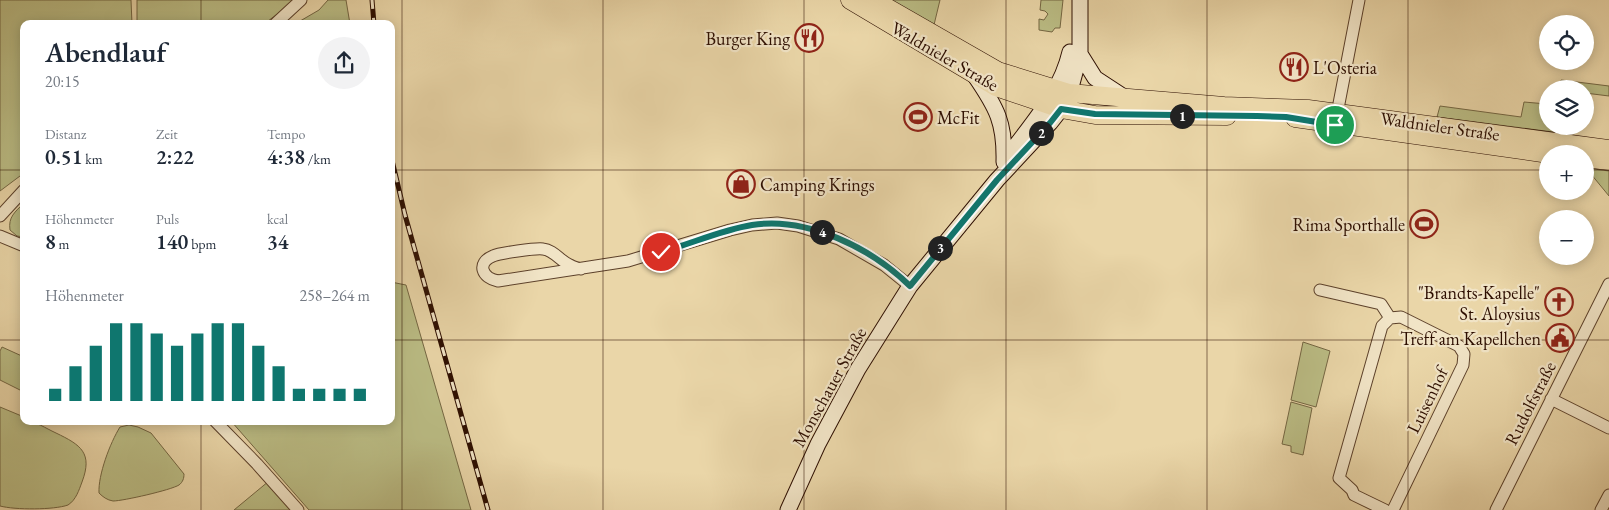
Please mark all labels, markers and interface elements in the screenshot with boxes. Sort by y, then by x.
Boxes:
map controls [1539,15,1594,265]
button: locate [1539,15,1594,70]
street label: Waldnieler Straße [887,16,1003,96]
restaurant icon: Burger King [794,23,824,53]
place label: Burger King [705,27,790,50]
text: Abendlauf [45,34,166,70]
button: share [318,37,370,89]
restaurant icon: L'Osteria [1279,52,1309,82]
place label: L'Osteria [1313,56,1378,79]
text: 20:15 [45,71,80,92]
button: layers [1539,80,1594,135]
sports icon: McFit [903,102,933,132]
pin: 1 [1170,104,1194,128]
pin [1314,104,1356,146]
place label: McFit [937,106,980,129]
street label: Waldnieler Straße [1379,106,1501,146]
text: 1 [1179,107,1186,125]
icon: arrive [1321,111,1349,139]
pin: 2 [1028,120,1054,146]
text: 2 [1038,124,1045,142]
text: Distanz [45,125,86,143]
text: Zeit [156,125,178,143]
text: Tempo [267,125,305,143]
text: 0.51 [45,143,82,170]
text: 2:22 [156,143,194,170]
text: 4:38 [267,143,305,170]
button: + [1539,145,1594,200]
text: km [82,150,103,168]
text: /km [305,150,331,168]
shop icon: Camping Krings [726,169,756,199]
place label: Camping Krings [760,173,875,196]
sports icon: Rima Sporthalle [1409,209,1439,239]
text: Höhenmeter [45,210,114,228]
text: Puls [156,210,179,228]
text: kcal [267,210,288,228]
button: − [1539,210,1594,265]
place label: Rima Sporthalle [1293,213,1405,236]
pin: 4 [810,220,834,244]
text: 4 [819,223,826,241]
text: 8 [45,228,56,255]
text: 140 [156,228,188,255]
text: 34 [267,228,289,255]
pin [640,231,682,273]
text: m [56,235,69,253]
text: bpm [188,235,217,253]
pin: 3 [928,236,952,260]
icon: check [647,238,675,266]
text: 3 [937,239,944,257]
place label: "Brandts-Kapelle" St. Aloysius [1418,281,1540,325]
text: Höhenmeter [45,285,124,306]
text: 258–264 m [299,285,370,306]
church icon: "Brandts-Kapelle" St. Aloysius [1544,287,1574,317]
street label: Monschauer Straße [787,323,871,451]
public building icon: Treff am Kapellchen [1545,323,1575,353]
place label: Treff am Kapellchen [1400,327,1541,350]
street label: Rudolfstraße [1499,357,1561,449]
street label: Luisenhof [1401,361,1454,437]

